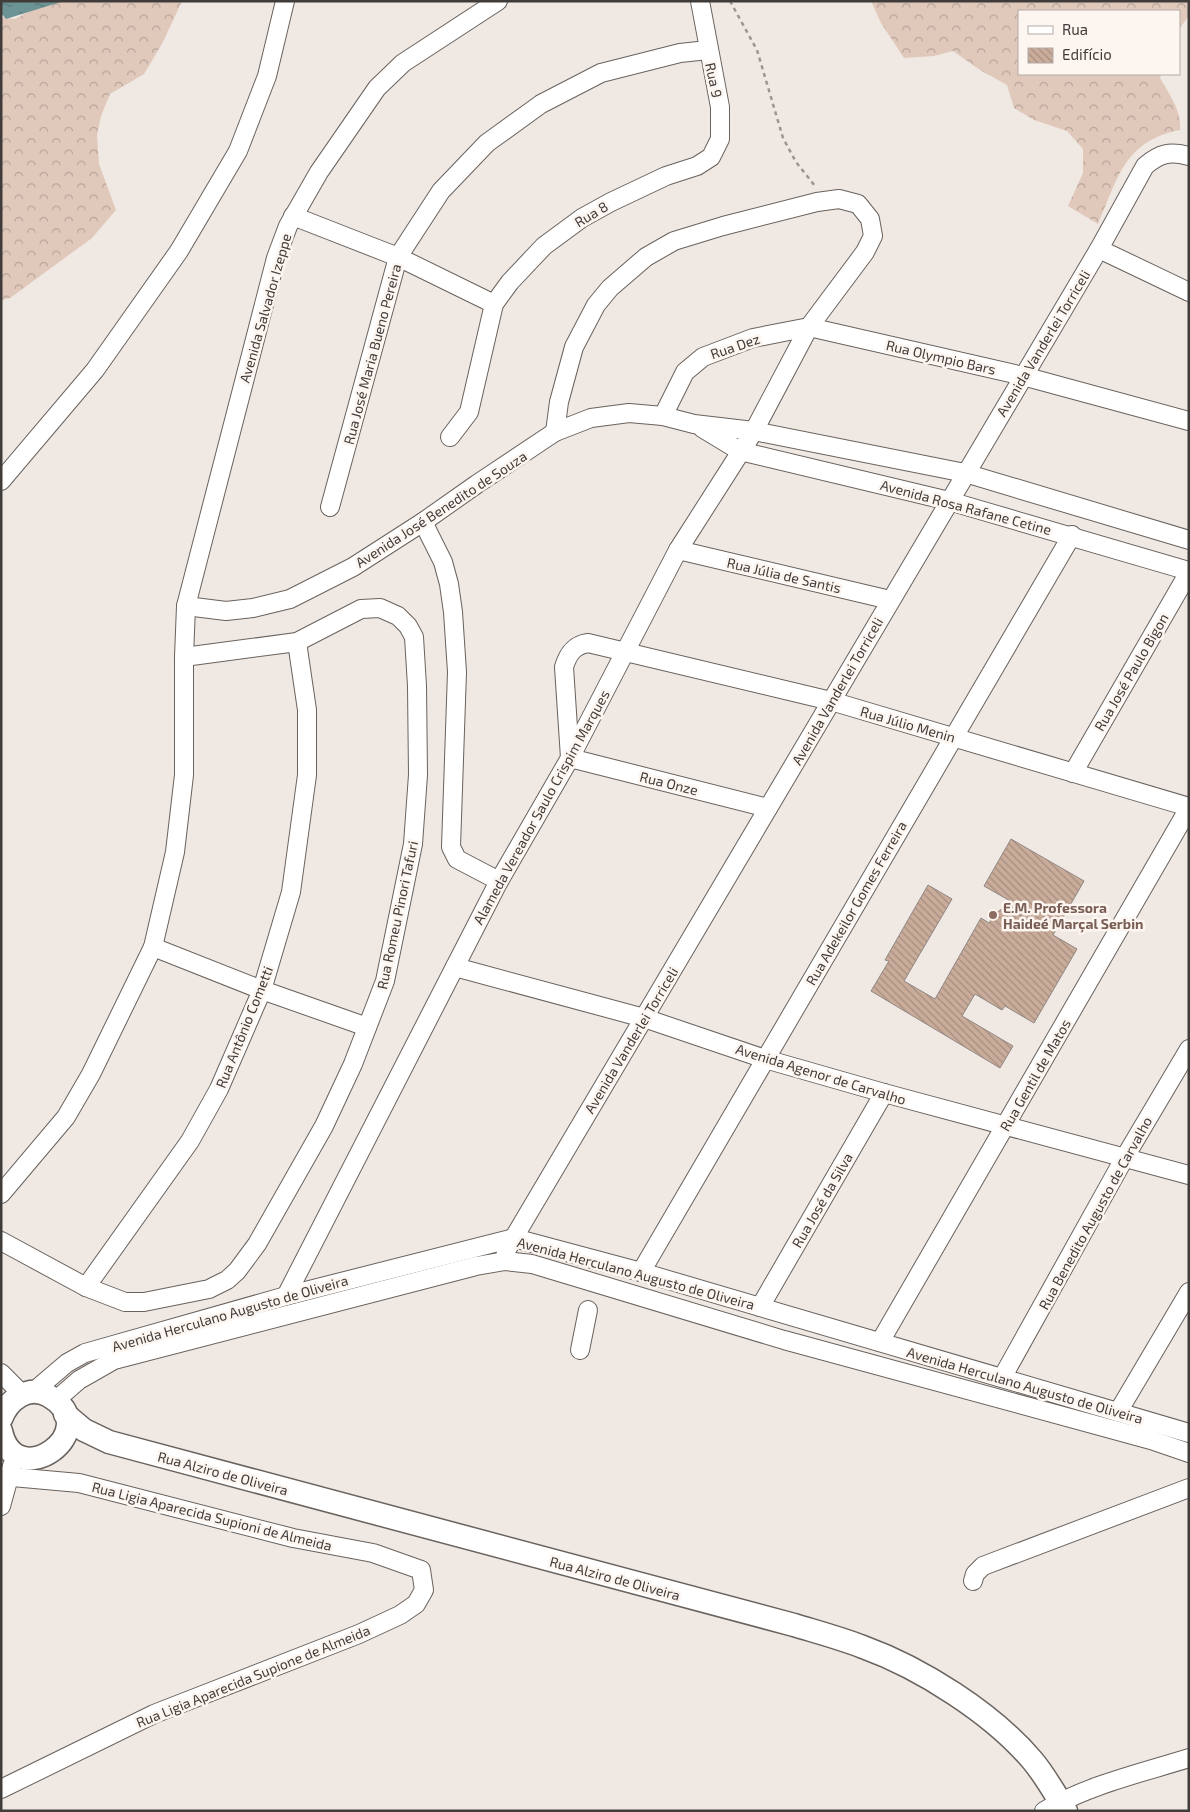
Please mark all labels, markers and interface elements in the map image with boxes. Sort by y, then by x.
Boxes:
legend [1018,10,1180,75]
text: Rua [1062,20,1088,38]
text: Edifício [1062,45,1112,63]
street label: Rua 9 [702,61,726,99]
street label: Rua 8 [571,197,611,231]
street label: Avenida Salvador Izeppe [236,231,294,385]
street label: Rua José Maria Bueno Pereira [340,262,404,446]
street label: Avenida Vanderlei Torriceli [993,267,1093,419]
street label: Rua Dez [708,330,762,362]
street label: Rua Olympio Bars [884,336,998,378]
street label: Avenida José Benedito de Souza [352,447,530,571]
street label: Avenida Rosa Rafane Cetine [879,476,1053,538]
street label: Rua Júlia de Santis [725,554,843,596]
street label: Rua José Paulo Bigon [1090,610,1172,734]
street label: Avenida Vanderlei Torriceli [788,614,886,768]
street label: Alameda Vereador Saulo Crispim Marques [469,687,613,927]
street label: Rua Júlio Menin [858,702,958,746]
street label: Rua Onze [638,768,700,798]
street label: Rua Adekeilor Gomes Ferreira [802,818,910,988]
street label: Rua Romeu Pinori Tafuri [373,839,421,991]
place label: E.M. Professora Haideé Marçal Serbin [1003,899,1143,933]
marker: E.M. Professora Haideé Marçal Serbin [987,909,999,921]
street label: Rua Antônio Cometti [212,964,276,1090]
street label: Avenida Vanderlei Torriceli [581,964,681,1116]
street label: Rua Gentil de Matos [996,1016,1074,1134]
street label: Avenida Agenor de Carvalho [734,1040,908,1108]
street label: Rua Benedito Augusto de Carvalho [1035,1113,1155,1312]
street label: Rua José da Silva [788,1150,856,1250]
street label: Avenida Herculano Augusto de Oliveira [516,1233,756,1313]
street label: Avenida Herculano Augusto de Oliveira [110,1271,350,1355]
street label: Avenida Herculano Augusto de Oliveira [905,1343,1145,1427]
street label: Rua Alziro de Oliveira [156,1447,290,1499]
street label: Rua Ligia Aparecida Supioni de Almeida [90,1478,334,1554]
street label: Rua Alziro de Oliveira [548,1552,682,1604]
street label: Rua Ligia Aparecida Supione de Almeida [134,1621,372,1731]

